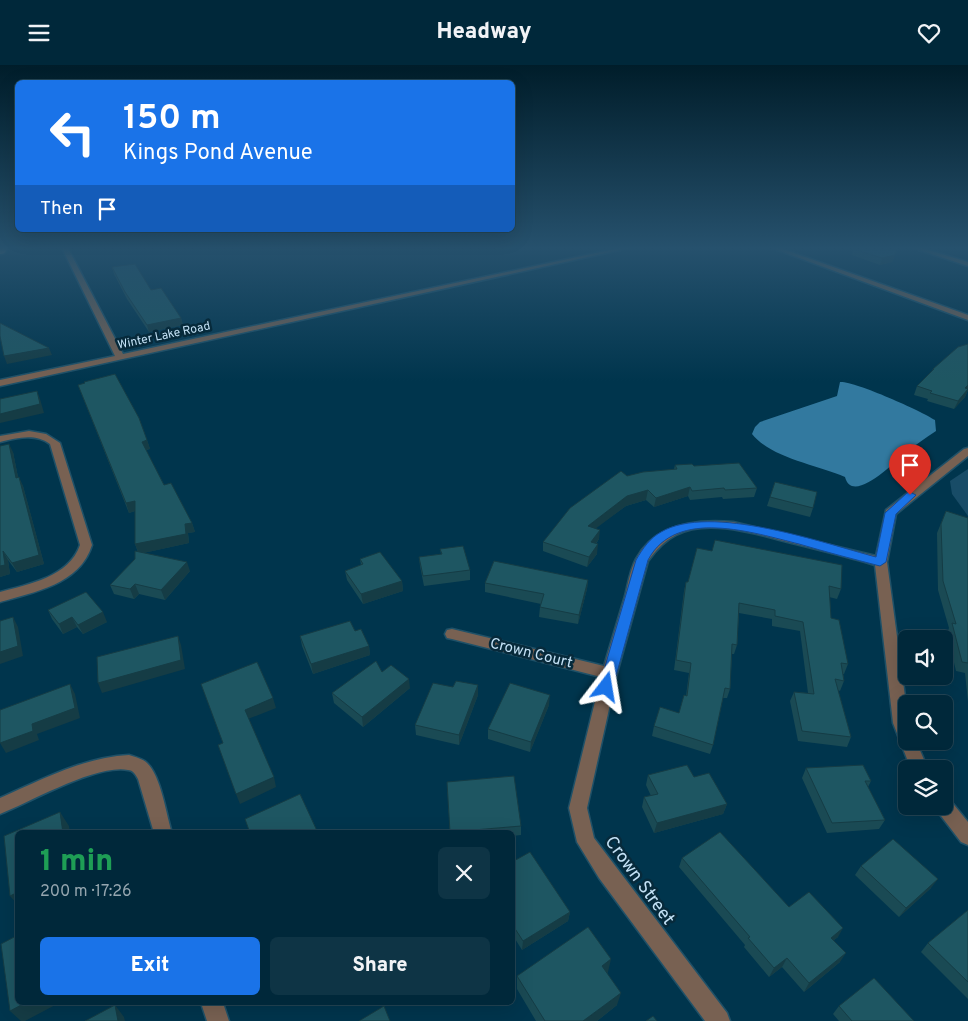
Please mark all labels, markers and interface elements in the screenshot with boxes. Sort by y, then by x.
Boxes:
icon: menu [25,19,53,47]
text: Headway [436,19,532,46]
icon: heart [915,19,943,47]
text: 150 m [123,97,221,141]
icon: left [40,100,105,165]
text: Kings Pond Avenue [123,140,313,167]
icon: arrive [93,195,121,223]
text: Then [40,197,83,221]
street label: Winter Lake Road [116,318,212,354]
pin [889,444,931,495]
icon: arrive [896,451,924,479]
map controls [898,630,953,815]
button: sound [898,630,953,685]
street label: Crown Court [488,635,574,673]
position arrow [579,660,631,712]
button: search [898,695,953,750]
button: layers [898,760,953,815]
street label: Crown Street [599,832,679,930]
text: 1 min [40,844,113,881]
button: close [438,847,490,899]
text: 200 m · 17:26 [40,882,132,902]
button: Exit [40,937,260,995]
button: Share [270,937,490,995]

